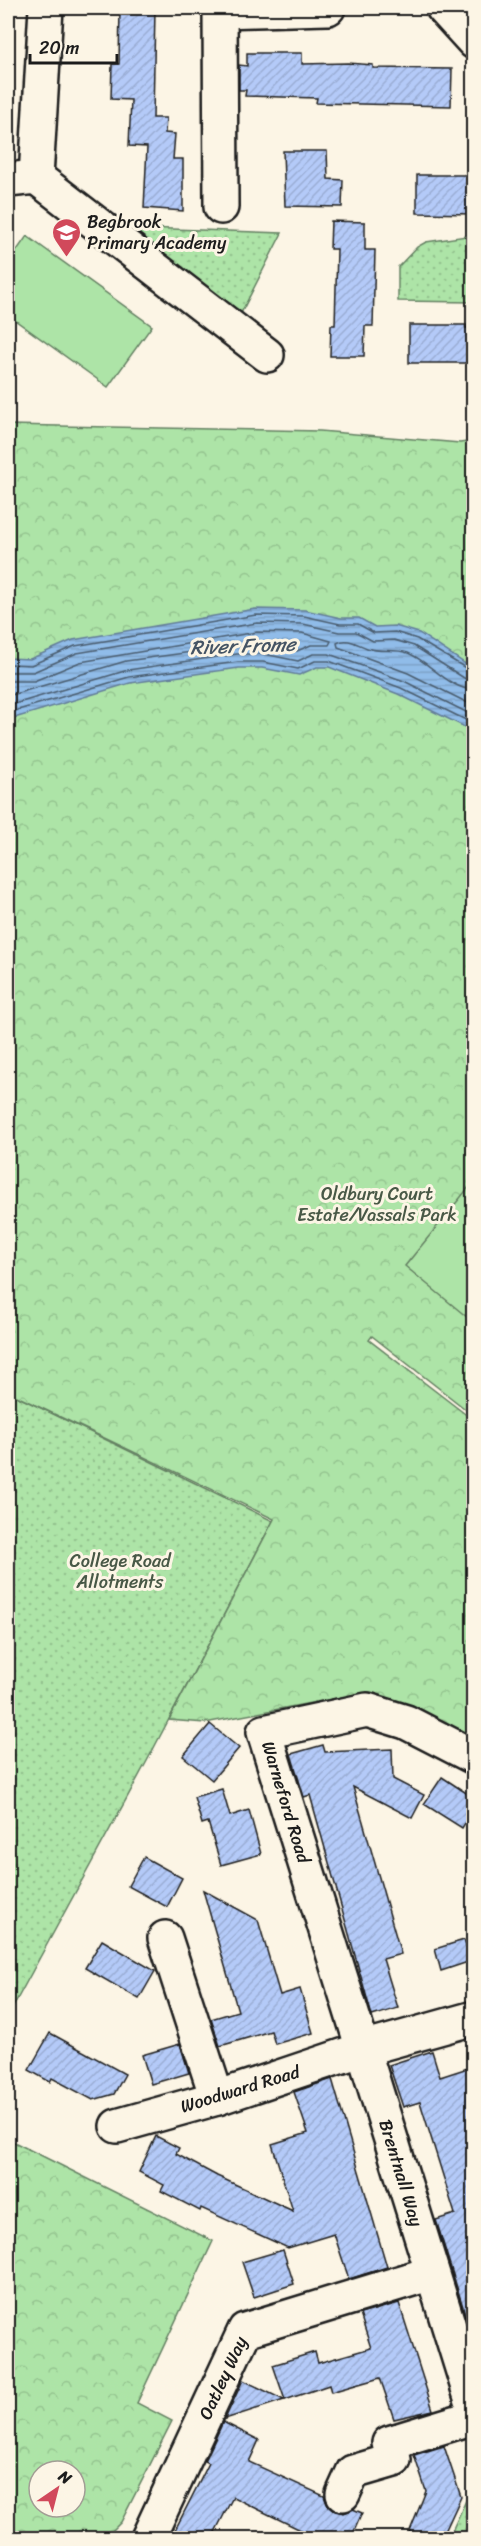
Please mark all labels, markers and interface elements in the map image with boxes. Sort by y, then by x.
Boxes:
scale bar [30,27,117,65]
text: 20 m [39,32,79,64]
place label: Begbrook Primary Academy [87,206,227,259]
school or university icon: Begbrook Primary Academy [50,216,82,258]
water label: River Frome [190,627,298,665]
park label: Oldbury Court Estate/Vassals Park [297,1178,457,1231]
park label: College Road Allotments [70,1545,172,1598]
street label: Warneford Road [252,1737,320,1868]
street label: Woodward Road [176,2055,305,2122]
street label: Brentnall Way [369,2115,433,2231]
street label: Oatley Way [190,2330,257,2425]
north arrow [27,2459,87,2519]
text: N [52,2461,79,2493]

